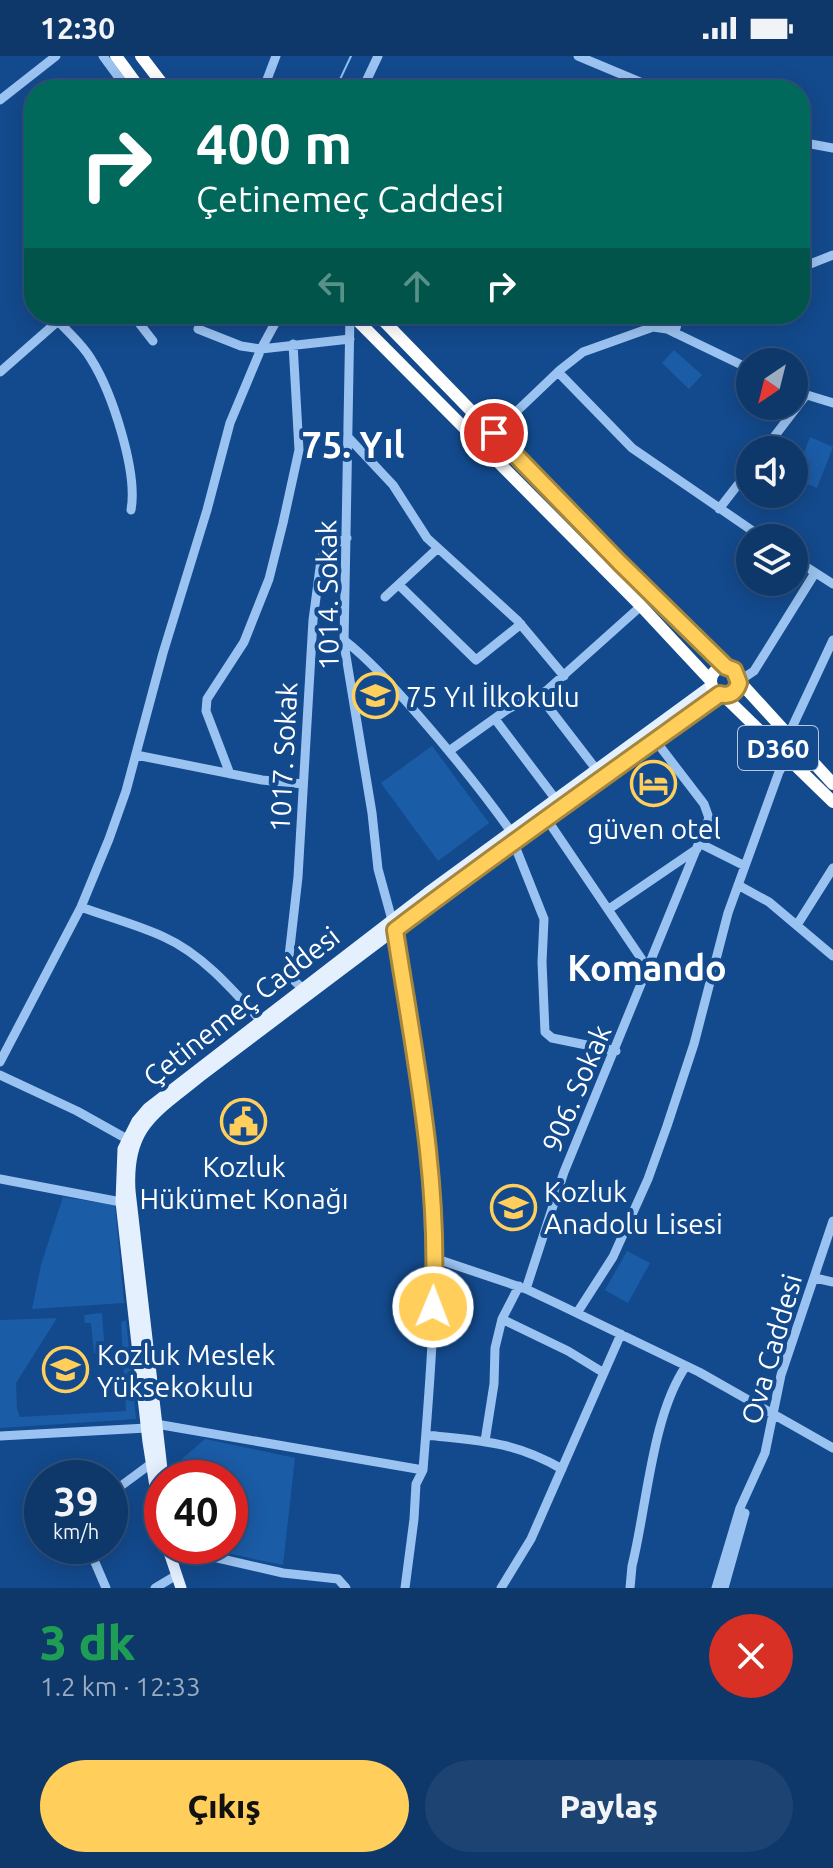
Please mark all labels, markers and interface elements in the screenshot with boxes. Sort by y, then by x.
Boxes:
text: 12:30 [40,11,115,45]
icon: right [64,112,168,216]
text: 400 m [196,112,352,175]
text: Çetinemeç Caddesi [196,178,504,219]
icon: left [311,264,355,308]
icon: ahead [395,264,439,308]
icon: right [479,264,523,308]
north arrow [736,348,808,420]
map controls [736,348,808,596]
pin [460,399,528,467]
icon: arrive [472,411,516,455]
district label: 75. Yıl [302,424,404,465]
button: sound [736,436,808,508]
street label: 1014. Sokak [310,520,344,670]
button: layers [736,524,808,596]
school or university icon: 75 Yıl İlkokulu [351,672,399,720]
street label: 1017. Sokak [264,681,302,833]
place label: 75 Yıl İlkokulu [406,681,580,712]
road number: D360 [738,726,818,770]
hotel icon: güven otel [630,760,678,808]
place label: güven otel [587,813,721,844]
street label: Çetinemeç Caddesi [137,920,345,1092]
district label: Komando [567,947,727,988]
street label: 906. Sokak [535,1020,617,1156]
public building icon: Kozluk Hükümet Konağı [220,1097,268,1145]
place label: Kozluk Hükümet Konağı [140,1151,349,1214]
place label: Kozluk Anadolu Lisesi [544,1176,723,1239]
school or university icon: Kozluk Anadolu Lisesi [489,1183,537,1231]
position arrow [391,1265,475,1349]
street label: Ova Caddesi [735,1270,807,1428]
place label: Kozluk Meslek Yüksekokulu [97,1339,275,1402]
school or university icon: Kozluk Meslek Yüksekokulu [42,1346,90,1394]
speed limit sign: 40 [144,1460,248,1564]
text: 39 [53,1479,99,1524]
text: km/h [53,1520,99,1543]
button: close [709,1614,793,1698]
text: 3 dk [40,1615,135,1669]
text: 1.2 km · 12:33 [40,1672,201,1701]
button: Çıkış [40,1760,409,1852]
button: Paylaş [425,1760,793,1852]

